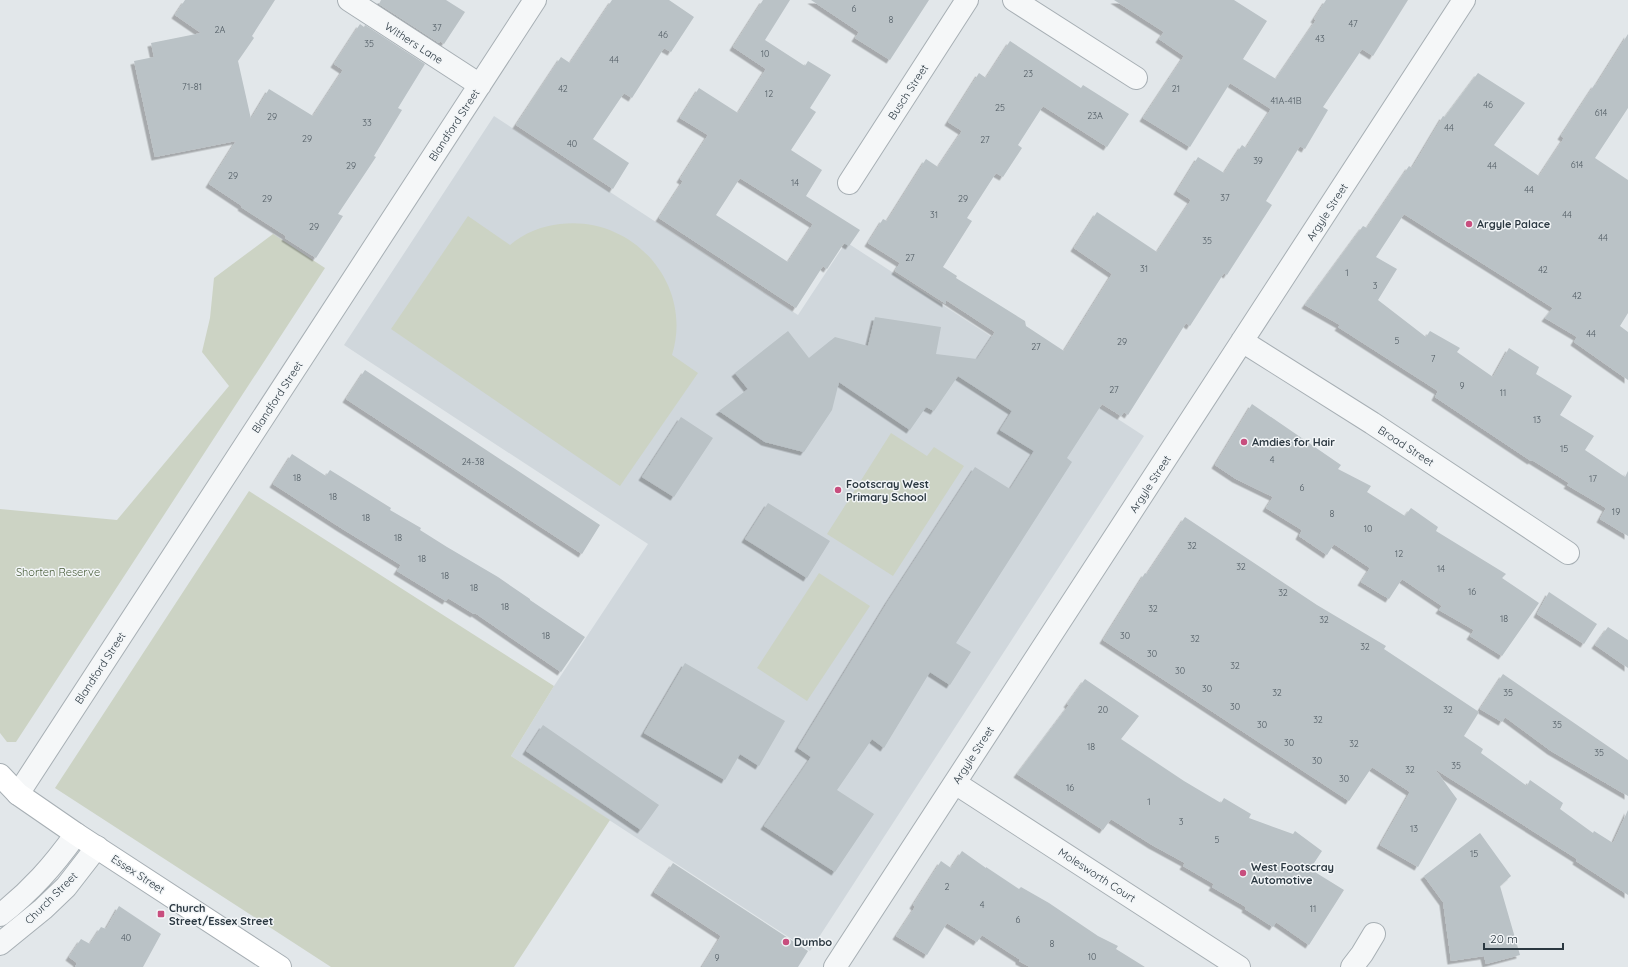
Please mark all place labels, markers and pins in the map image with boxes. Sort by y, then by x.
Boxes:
place label: Argyle Palace [1477,217,1551,231]
marker: Argyle Palace [1464,219,1474,229]
place label: Amdies for Hair [1252,435,1335,449]
marker: Amdies for Hair [1239,437,1249,447]
place label: Footscray West Primary School [846,477,929,504]
marker: Footscray West Primary School [833,485,843,495]
place label: West Footscray Automotive [1251,860,1334,887]
marker: West Footscray Automotive [1238,868,1248,878]
place label: Church Street/Essex Street [169,901,273,928]
marker: Church Street/Essex Street [156,909,166,919]
place label: Dumbo [794,935,832,949]
marker: Dumbo [781,937,791,947]

